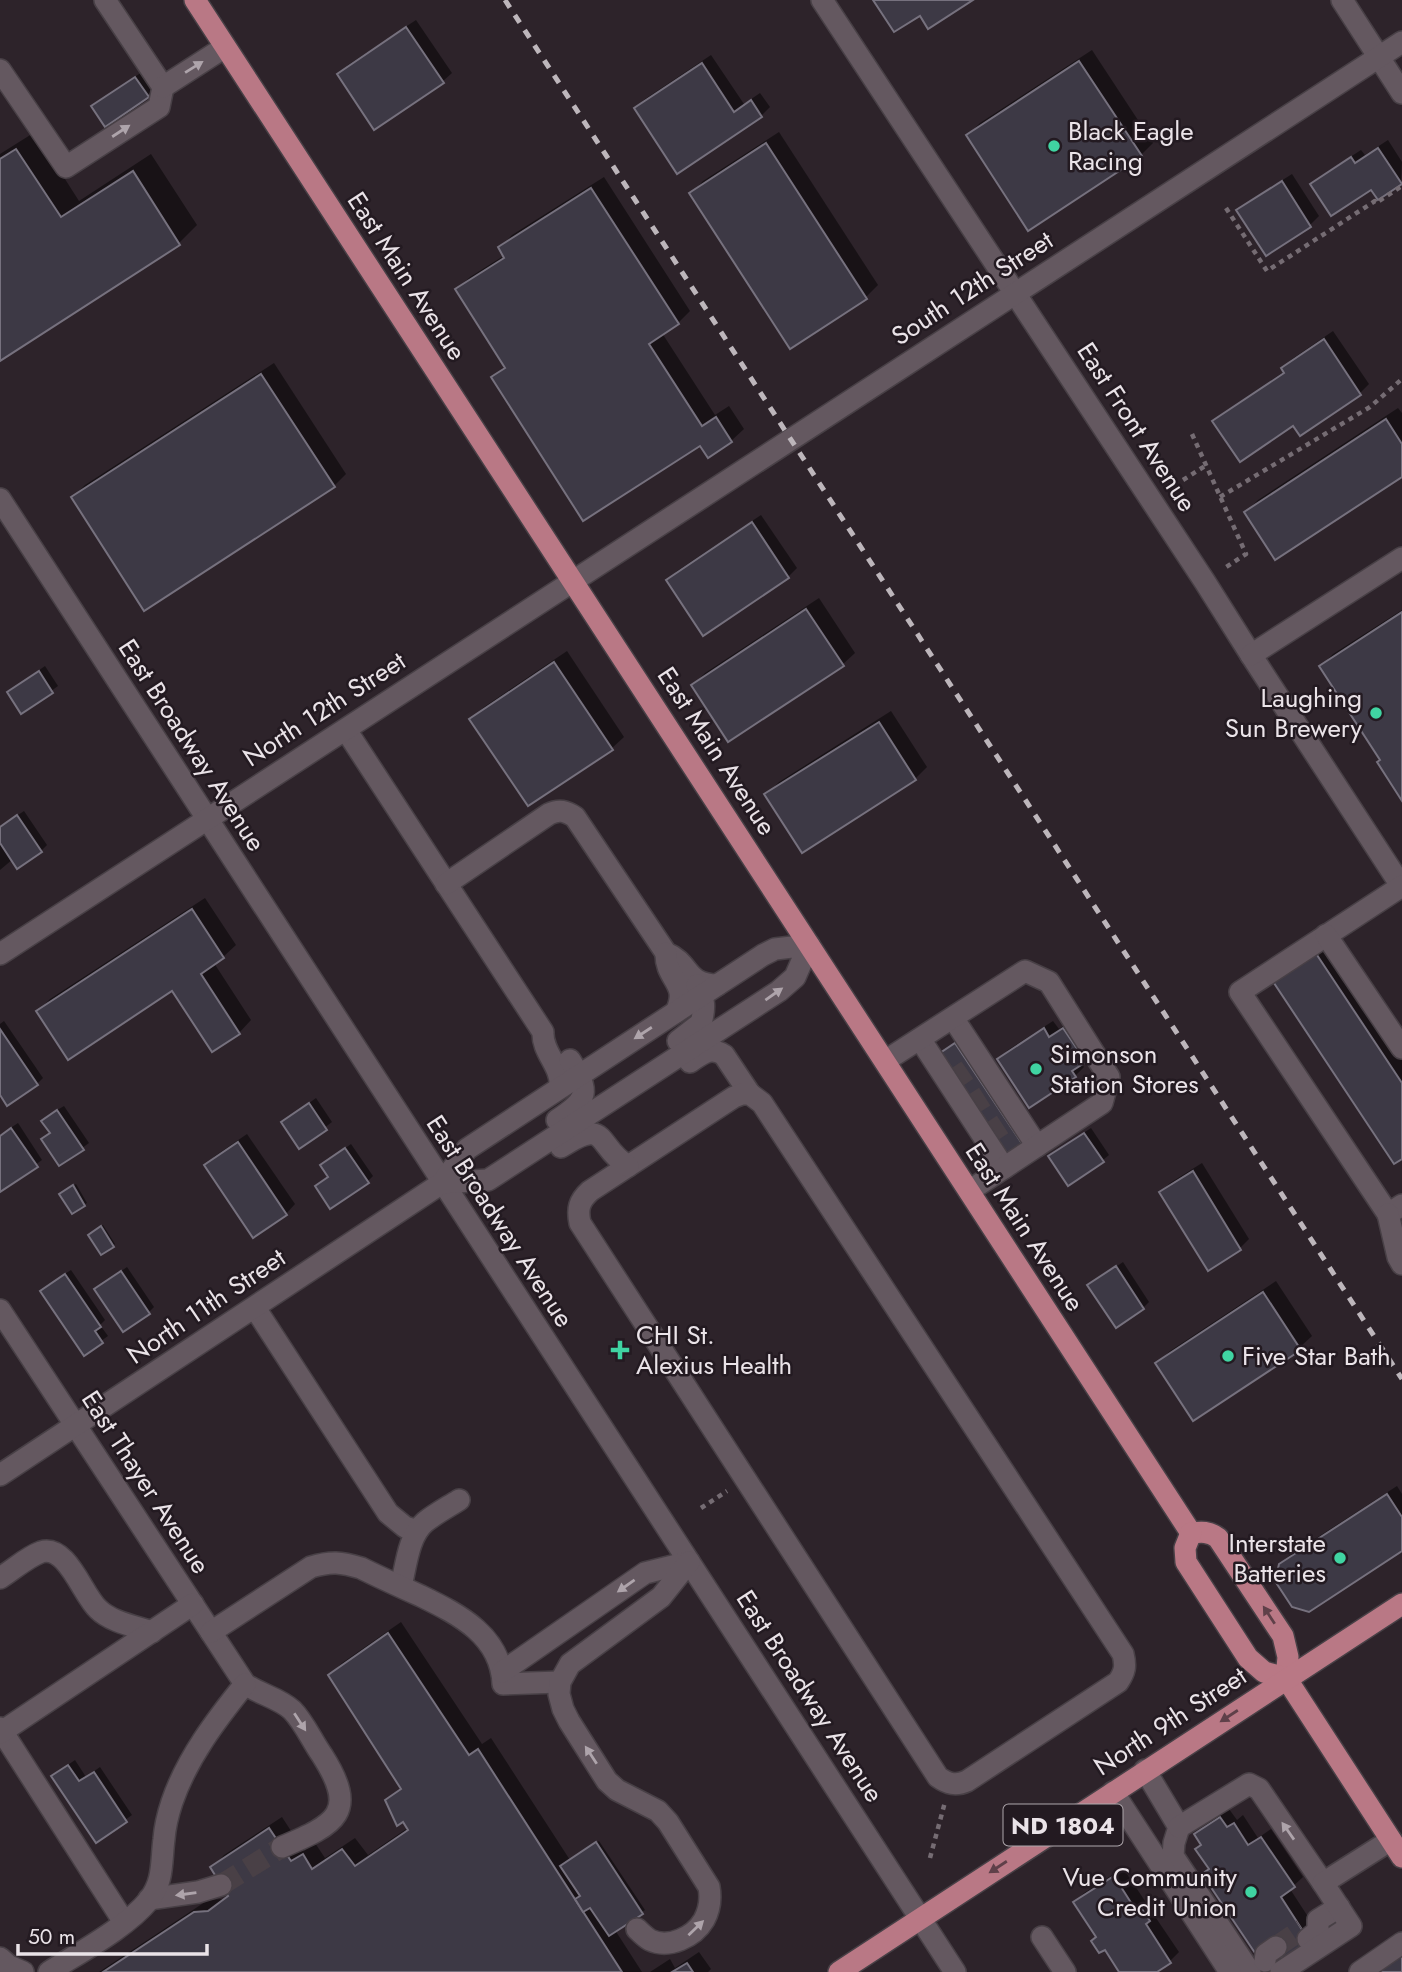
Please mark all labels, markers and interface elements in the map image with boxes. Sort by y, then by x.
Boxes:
one-way arrow [185,61,204,74]
place label: Black Eagle Racing [1068,112,1194,180]
one-way arrow [112,125,131,138]
marker: Black Eagle Racing [1046,138,1062,154]
street label: East Main Avenue [338,184,476,368]
street label: South 12th Street [884,221,1061,355]
street label: East Front Avenue [1068,335,1206,519]
street label: East Broadway Avenue [109,631,275,859]
street label: North 12th Street [235,642,413,776]
street label: East Main Avenue [648,659,786,843]
place label: Laughing Sun Brewery [1225,679,1363,747]
marker: Laughing Sun Brewery [1368,705,1384,721]
one-way arrow [765,987,783,1001]
one-way arrow [634,1026,652,1040]
place label: Simonson Station Stores [1050,1035,1199,1103]
marker: Simonson Station Stores [1028,1061,1044,1077]
street label: East Broadway Avenue [417,1107,583,1335]
street label: East Main Avenue [956,1135,1094,1319]
street label: North 11th Street [119,1238,294,1373]
place label: CHI St. Alexius Health [636,1316,792,1384]
place label: Five Star Bath [1242,1337,1391,1375]
marker: CHI St. Alexius Health [610,1340,630,1360]
marker: Five Star Bath [1220,1348,1236,1364]
street label: East Thayer Avenue [72,1383,220,1581]
place label: Interstate Batteries [1229,1524,1326,1592]
marker: Interstate Batteries [1332,1550,1348,1566]
one-way arrow [617,1579,635,1593]
street label: East Broadway Avenue [727,1582,893,1810]
one-way arrow [1262,1606,1276,1624]
street label: North 9th Street [1086,1657,1255,1785]
one-way arrow [1219,1709,1239,1722]
one-way arrow [293,1713,307,1731]
one-way arrow [584,1746,597,1765]
road number: ND 1804 [1004,1804,1122,1846]
one-way arrow [1281,1822,1295,1840]
place label: Vue Community Credit Union [1063,1858,1238,1926]
one-way arrow [988,1861,1008,1874]
marker: Vue Community Credit Union [1243,1884,1259,1900]
one-way arrow [175,1889,197,1900]
scale bar [18,1912,206,1956]
one-way arrow [687,1920,704,1936]
text: 50 m [28,1922,75,1952]

